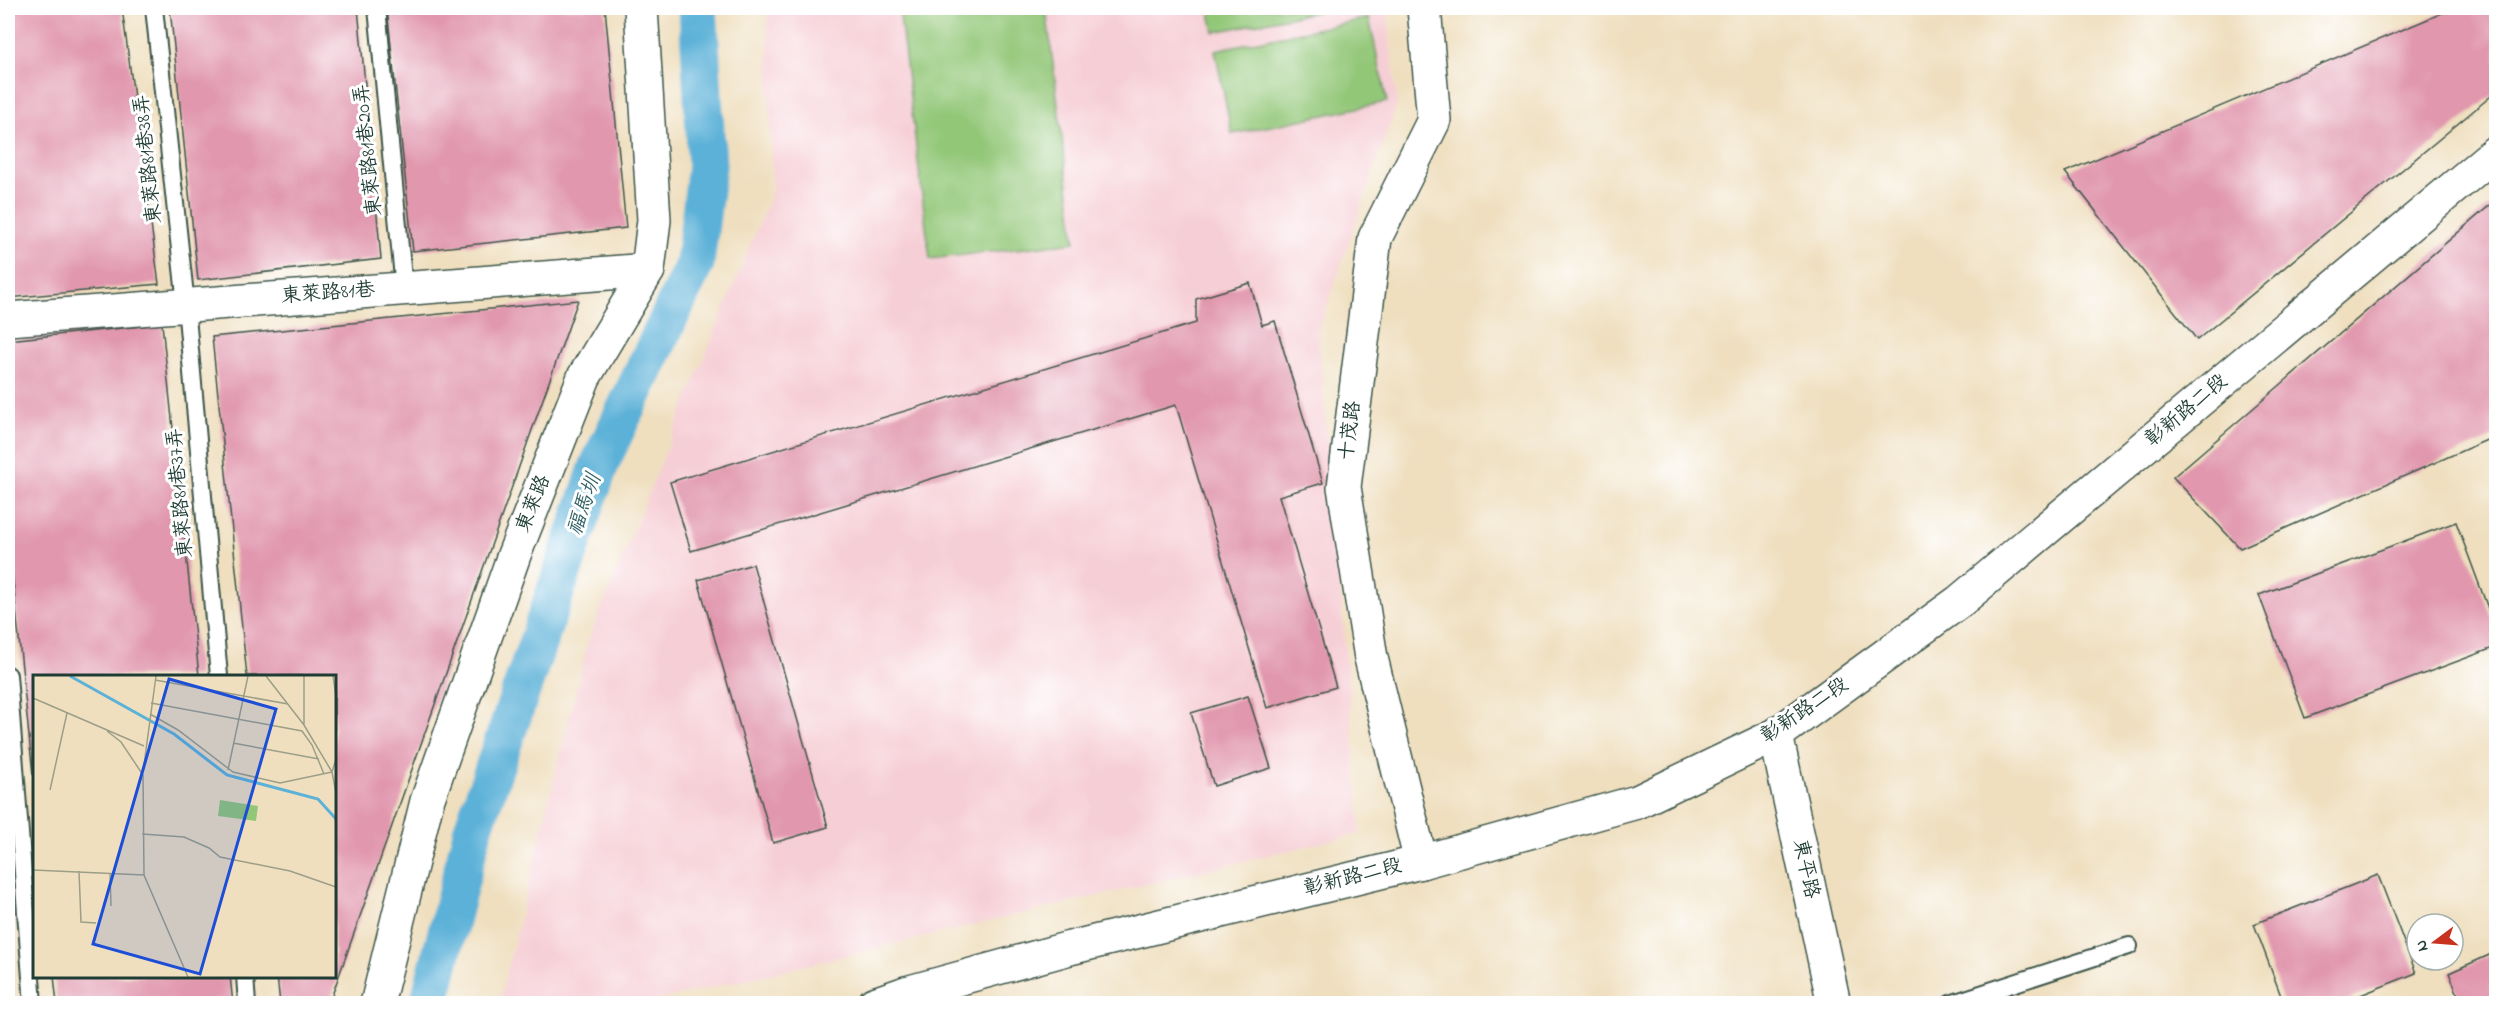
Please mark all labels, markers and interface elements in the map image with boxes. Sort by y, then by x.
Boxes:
street label: 東萊路81巷20弄 [348,83,390,217]
street label: 東萊路81巷38弄 [128,93,170,225]
street label: 東萊路81巷 [280,276,377,312]
street label: 彰新路二段 [2139,368,2235,454]
street label: 十茂路 [1333,398,1369,463]
street label: 東萊路81巷37弄 [161,427,201,559]
water label: 福馬圳 [561,468,610,540]
street label: 東萊路 [509,470,559,537]
street label: 彰新路二段 [1755,671,1855,751]
inset map [33,675,336,978]
street label: 東平路 [1785,837,1826,902]
street label: 彰新路二段 [1301,852,1405,904]
north arrow [2405,912,2465,972]
text: N [2409,937,2436,954]

